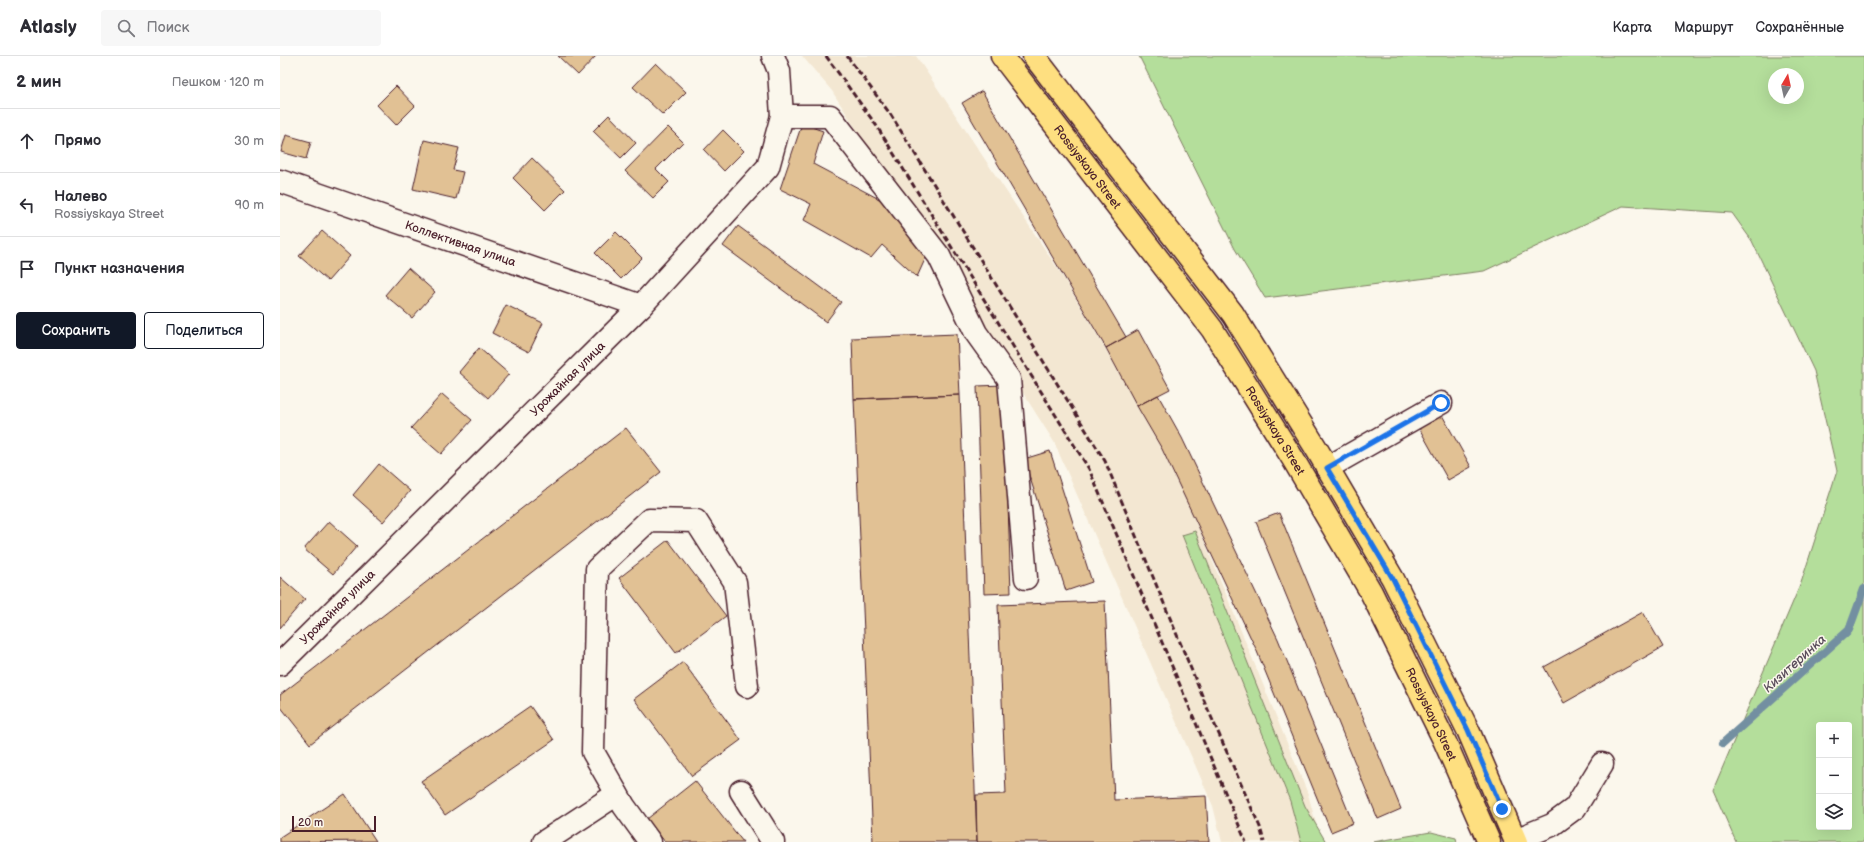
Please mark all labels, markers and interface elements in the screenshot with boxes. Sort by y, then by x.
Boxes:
search box [101,10,381,46]
text: Atlasly [20,16,77,39]
icon: search [115,17,137,39]
text: Поиск [147,18,189,37]
text: Карта [1613,19,1652,36]
text: Маршрут [1674,19,1734,36]
text: Сохранённые [1756,19,1844,36]
north arrow [1768,68,1804,104]
text: 2 мин [16,72,62,92]
text: Пешком · 120 m [172,74,264,90]
street label: Rossiyskaya Street [1050,122,1124,212]
icon: ahead [16,130,38,152]
text: Прямо [54,131,101,150]
text: 30 m [234,133,264,149]
text: Налево [54,187,107,206]
icon: left [16,194,38,216]
text: 90 m [235,197,264,213]
text: Rossiyskaya Street [54,206,164,222]
street label: Коллективная улица [403,218,518,270]
icon: arrive [16,258,38,280]
text: Пункт назначения [54,259,185,278]
button: Сохранить [16,312,136,349]
button: Поделиться [144,312,264,349]
street label: Урожайная улица [527,339,609,420]
street label: Rossiyskaya Street [1242,384,1308,478]
route start [1432,394,1450,412]
street label: Урожайная улица [297,567,379,648]
water label: Кизитеринка [1760,631,1830,696]
street label: Rossiyskaya Street [1402,665,1460,764]
map controls [1816,722,1852,830]
button: + [1816,722,1852,758]
button: − [1816,758,1852,794]
button: layers [1816,794,1852,830]
route end [1493,800,1511,818]
scale bar [292,814,376,833]
text: 20 m [298,816,323,829]

